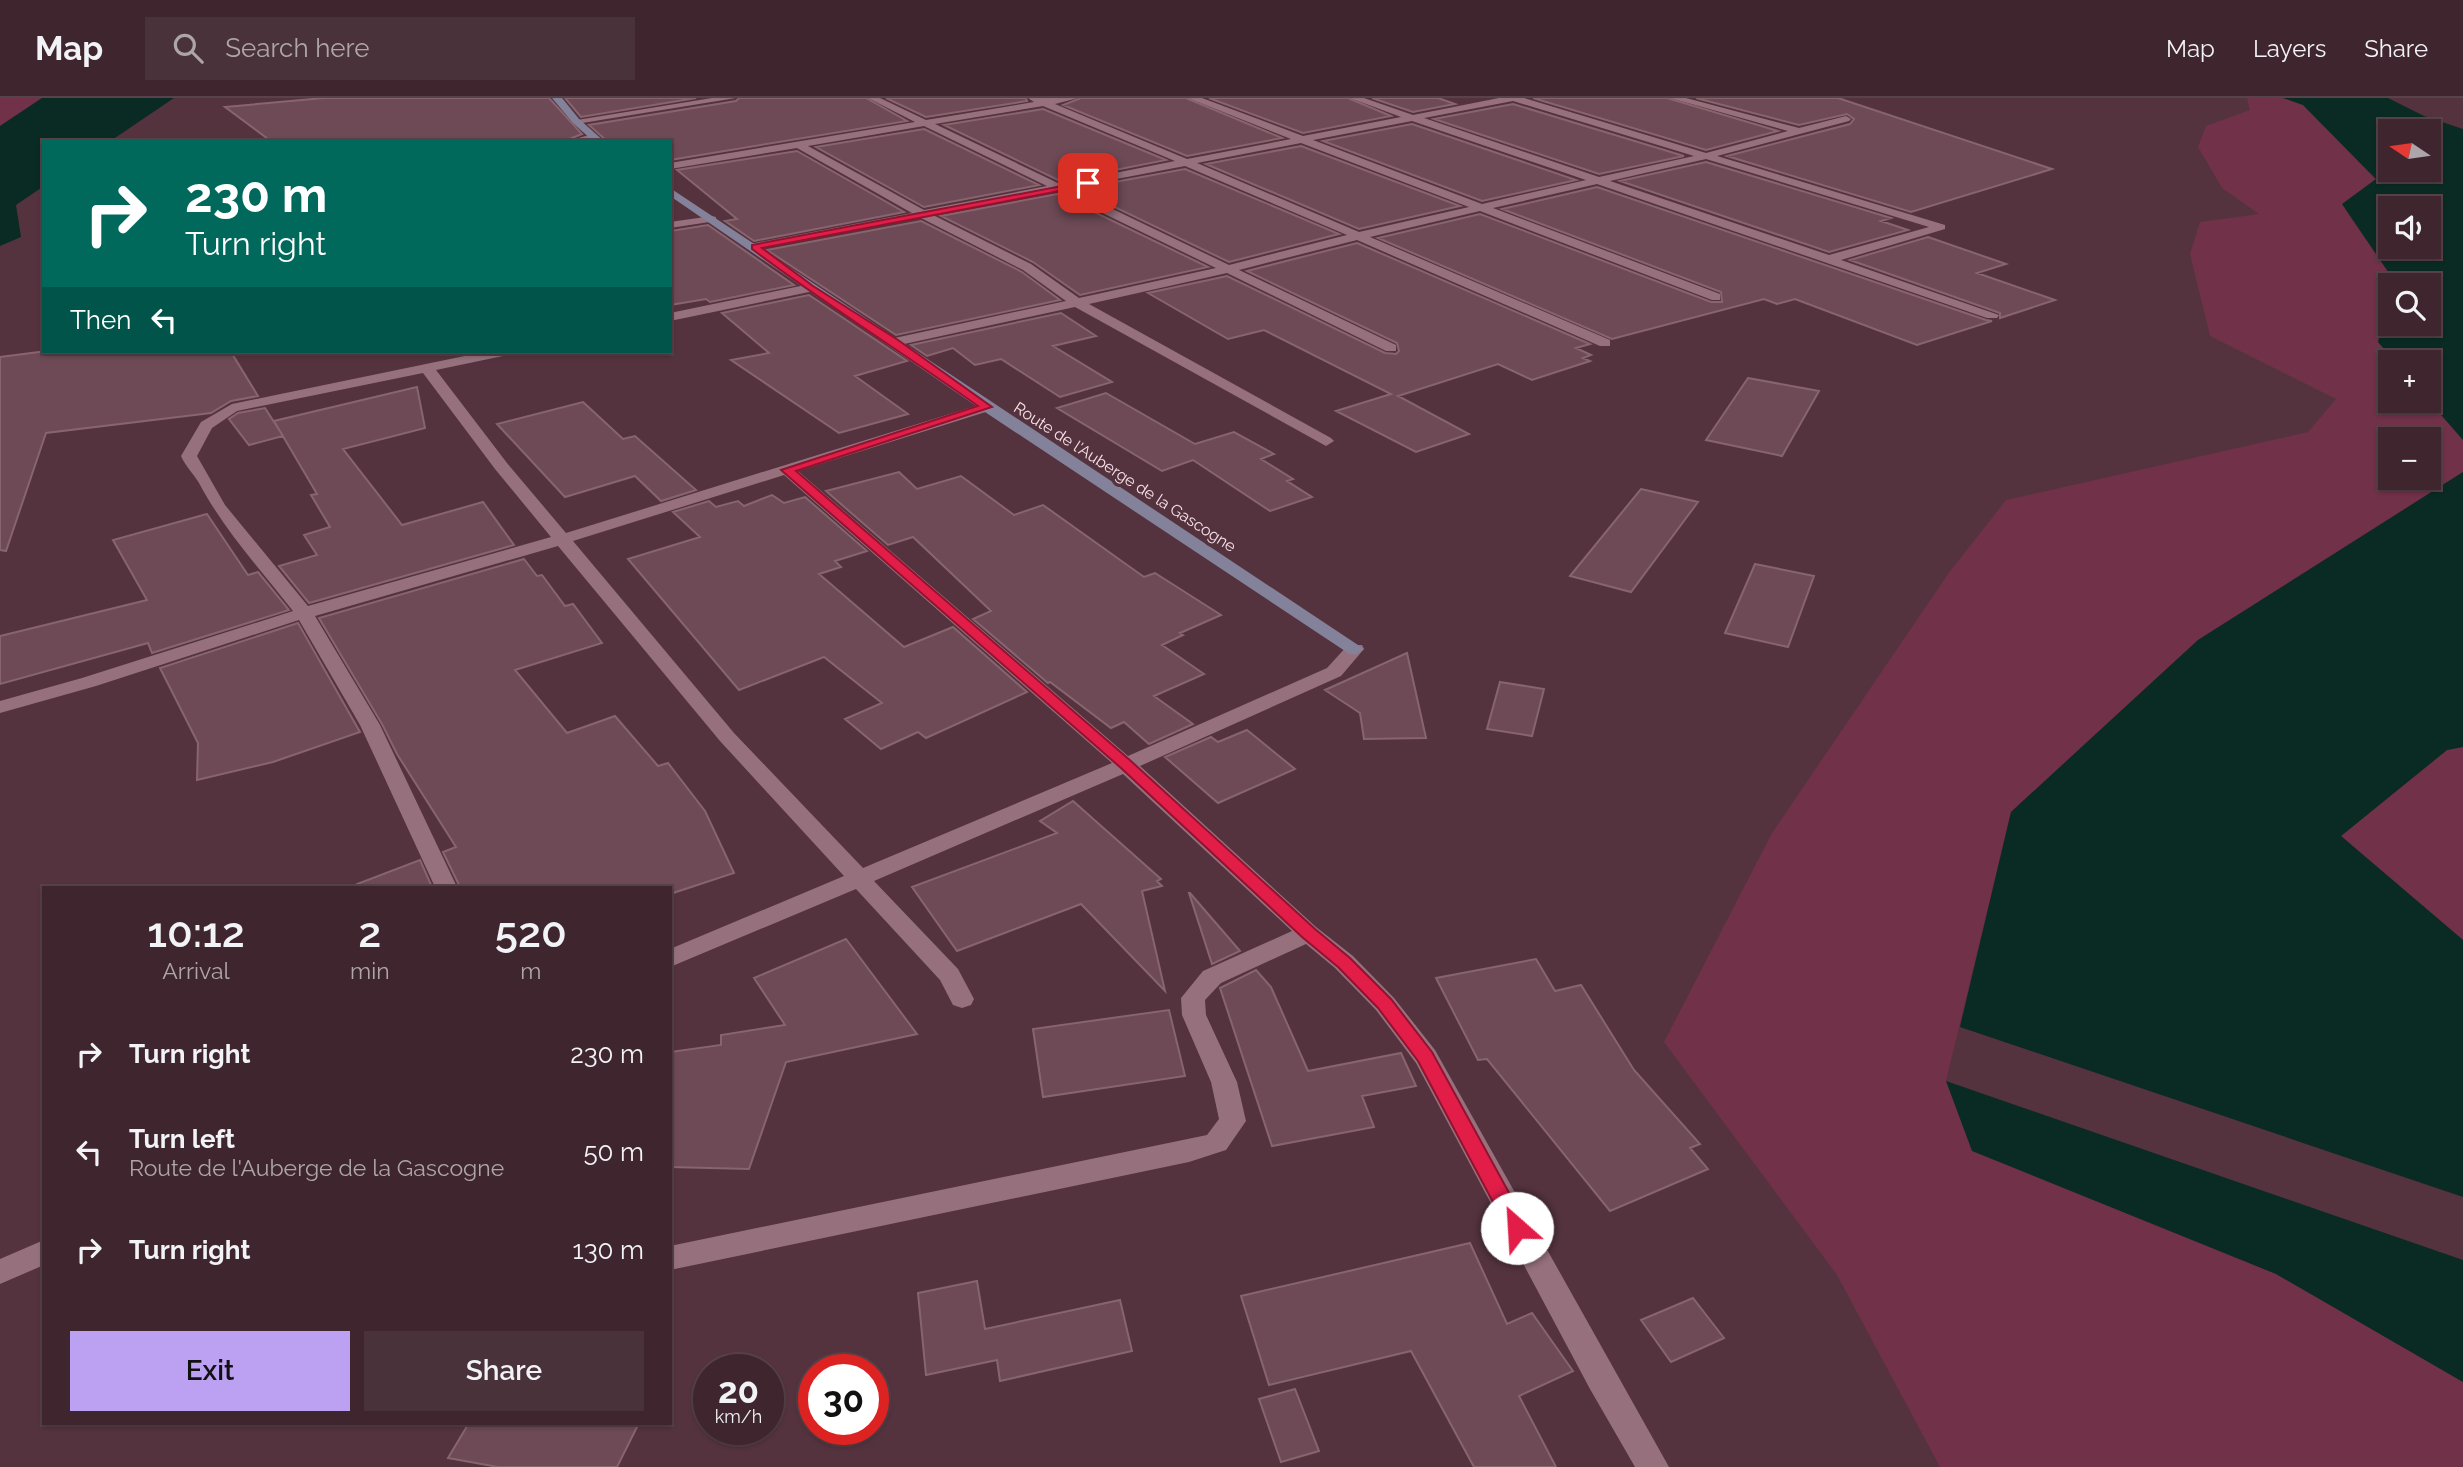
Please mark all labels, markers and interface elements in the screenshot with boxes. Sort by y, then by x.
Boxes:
search box [145,17,635,80]
text: Map [35,29,103,68]
icon: search [169,29,207,67]
text: Search here [225,33,370,63]
text: Map [2166,34,2215,63]
text: Layers [2253,34,2326,63]
text: Share [2364,34,2428,63]
north arrow [2378,119,2441,182]
map controls [2378,119,2441,490]
pin [1058,153,1118,213]
icon: arrive [1069,164,1107,202]
text: 230 m [185,166,327,223]
icon: right [70,168,161,259]
button: sound [2378,196,2441,259]
text: Turn right [185,225,326,262]
button: search [2378,273,2441,336]
icon: left [145,301,183,339]
text: Then [70,305,131,335]
button: + [2378,350,2441,413]
street label: Route de l'Auberge de la Gascogne [1010,398,1240,556]
button: − [2378,427,2441,490]
text: 10:12 [147,908,245,957]
text: 2 [358,908,381,957]
text: 520 [495,908,567,957]
text: Arrival [162,957,230,984]
text: min [350,957,390,984]
text: m [520,957,541,984]
icon: right [70,1035,108,1073]
text: Turn right [129,1039,250,1069]
text: 230 m [570,1039,644,1069]
text: Turn left [129,1124,235,1154]
icon: left [70,1133,108,1171]
text: 50 m [583,1137,644,1167]
text: Route de l'Auberge de la Gascogne [129,1154,504,1181]
position arrow [1480,1191,1554,1265]
icon: right [70,1231,108,1269]
text: Turn right [129,1235,250,1265]
text: 130 m [573,1235,644,1265]
button: Exit [70,1331,350,1411]
button: Share [364,1331,644,1411]
speed limit sign: 30 [798,1354,889,1445]
text: 20 [718,1370,759,1411]
text: km/h [715,1406,762,1427]

